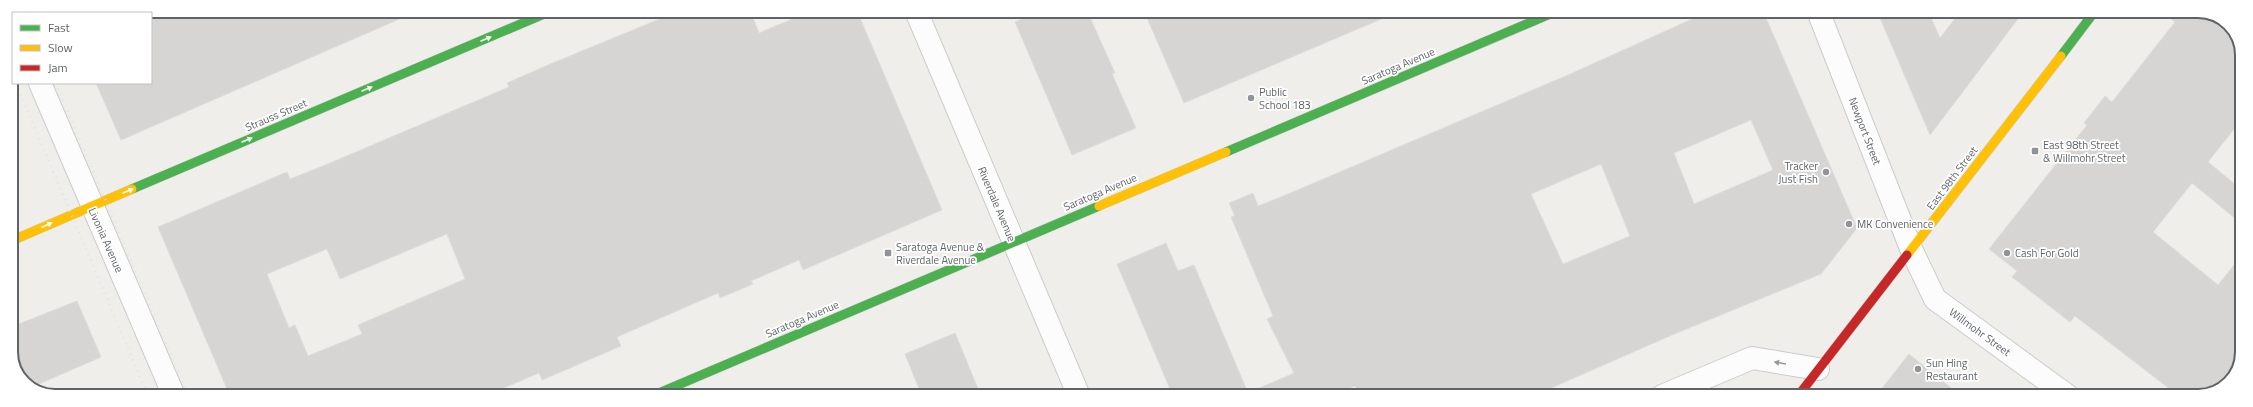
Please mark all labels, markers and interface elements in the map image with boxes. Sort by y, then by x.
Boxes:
legend [12,12,152,84]
text: Fast [48,18,71,37]
one-way arrow [481,35,493,41]
text: Slow [48,38,73,57]
street label: Saratoga Avenue [1359,43,1438,89]
text: Jam [48,58,68,77]
place label: Public School 183 [1259,84,1311,113]
one-way arrow [361,86,373,92]
marker: Public School 183 [1246,93,1256,103]
street label: Strauss Street [243,95,310,135]
street label: Newport Street [1845,95,1885,167]
one-way arrow [242,137,254,143]
place label: East 98th Street & Willmohr Street [2043,137,2126,166]
street label: East 98th Street [1923,143,1981,213]
marker: East 98th Street & Willmohr Street [2030,146,2040,156]
place label: Tracker Just Fish [1778,158,1818,187]
street label: Riverdale Avenue [974,164,1020,244]
marker: Tracker Just Fish [1821,167,1831,177]
street label: Saratoga Avenue [1061,169,1140,215]
one-way arrow [122,188,133,194]
street label: Livonia Avenue [85,205,128,275]
place label: MK Convenience [1857,216,1934,232]
marker: MK Convenience [1844,219,1854,229]
one-way arrow [41,222,53,228]
place label: Saratoga Avenue & Riverdale Avenue [896,239,985,268]
place label: Cash For Gold [2015,245,2079,261]
marker: Saratoga Avenue & Riverdale Avenue [883,248,893,258]
marker: Cash For Gold [2002,248,2012,258]
street label: Saratoga Avenue [763,296,842,342]
street label: Willmohr Street [1946,304,2014,360]
place label: Sun Hing Restaurant [1926,355,1978,384]
one-way arrow [1774,360,1786,366]
marker: Sun Hing Restaurant [1913,364,1923,374]

